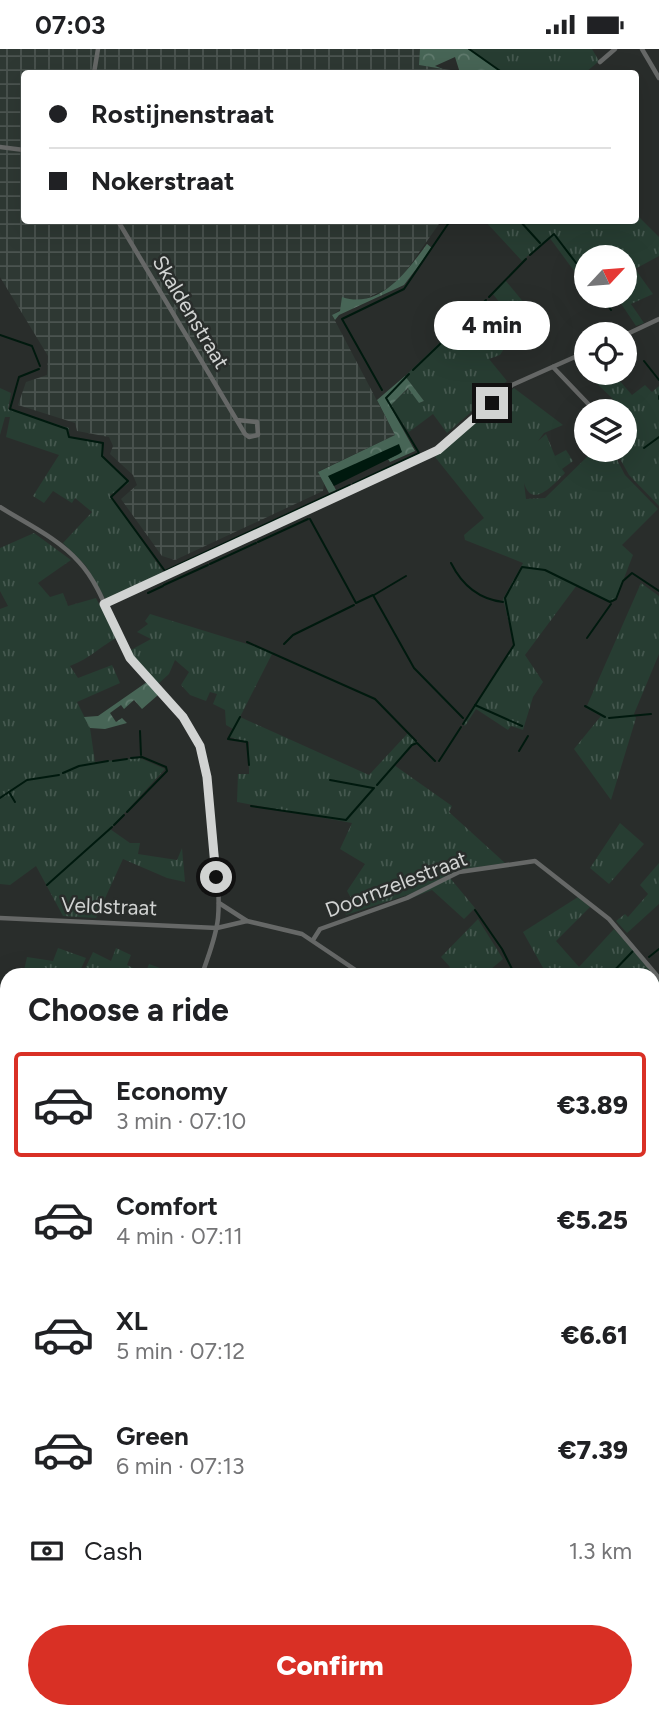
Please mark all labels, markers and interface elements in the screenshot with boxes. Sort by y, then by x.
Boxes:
text: 07:03 [35,9,105,41]
text: Rostijnenstraat [91,98,274,130]
text: Nokerstraat [91,165,234,197]
north arrow [574,245,637,308]
map controls [574,245,637,462]
street label: Skaldenstraat [147,251,235,373]
callout: 4 min [434,301,550,351]
text: 4 min [462,311,522,339]
button: locate [574,322,637,385]
route end [476,387,508,419]
button: layers [574,399,637,462]
street label: Doornzelestraat [322,845,470,922]
route start [200,861,232,893]
street label: Veldstraat [60,892,158,920]
text: Choose a ride [28,991,229,1029]
icon: car [32,1073,95,1136]
text: Economy [116,1075,228,1107]
text: €3.89 [557,1089,628,1121]
text: 3 min · 07:10 [116,1107,246,1135]
icon: car [32,1188,95,1251]
text: Comfort [116,1190,218,1222]
text: €5.25 [557,1204,628,1236]
text: 4 min · 07:11 [116,1222,243,1250]
icon: car [32,1303,95,1366]
text: XL [116,1305,148,1337]
text: €6.61 [561,1319,628,1351]
text: 5 min · 07:12 [116,1337,245,1365]
icon: car [32,1418,95,1481]
text: Green [116,1420,189,1452]
text: €7.39 [558,1434,628,1466]
text: 6 min · 07:13 [116,1452,245,1480]
icon: cash [28,1532,66,1570]
text: Cash [84,1535,143,1567]
text: 1.3 km [569,1537,632,1565]
button: Confirm [28,1625,632,1705]

